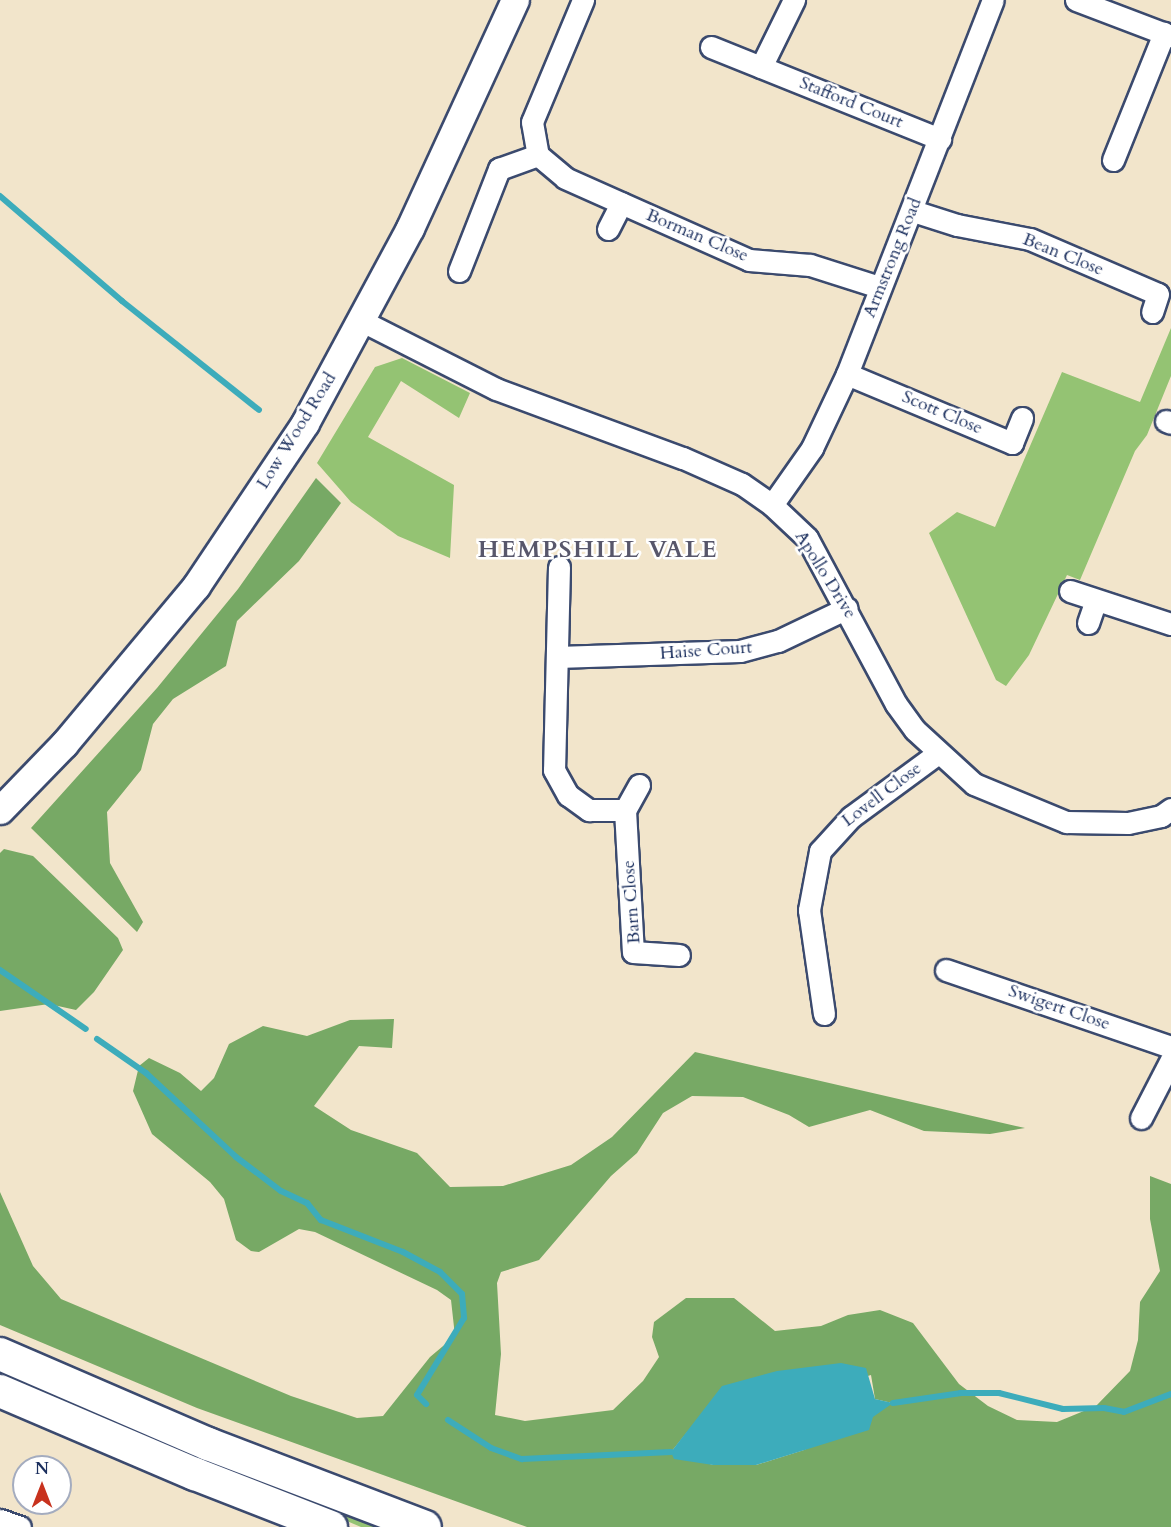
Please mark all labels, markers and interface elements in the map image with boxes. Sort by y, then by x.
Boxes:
street label: Stafford Court [796,72,906,134]
street label: Armstrong Road [859,195,927,321]
street label: Borman Close [643,205,751,267]
street label: Bean Close [1019,229,1107,281]
street label: Low Wood Road [253,369,341,493]
street label: Scott Close [898,386,986,440]
street label: Apollo Drive [790,527,860,623]
district label: HEMPSHILL VALE [478,536,718,564]
street label: Haise Court [659,637,753,665]
street label: Lovell Close [838,758,926,832]
street label: Barn Close [618,859,646,945]
street label: Swigert Close [1005,981,1113,1035]
north arrow [12,1455,72,1515]
text: N [35,1458,49,1480]

